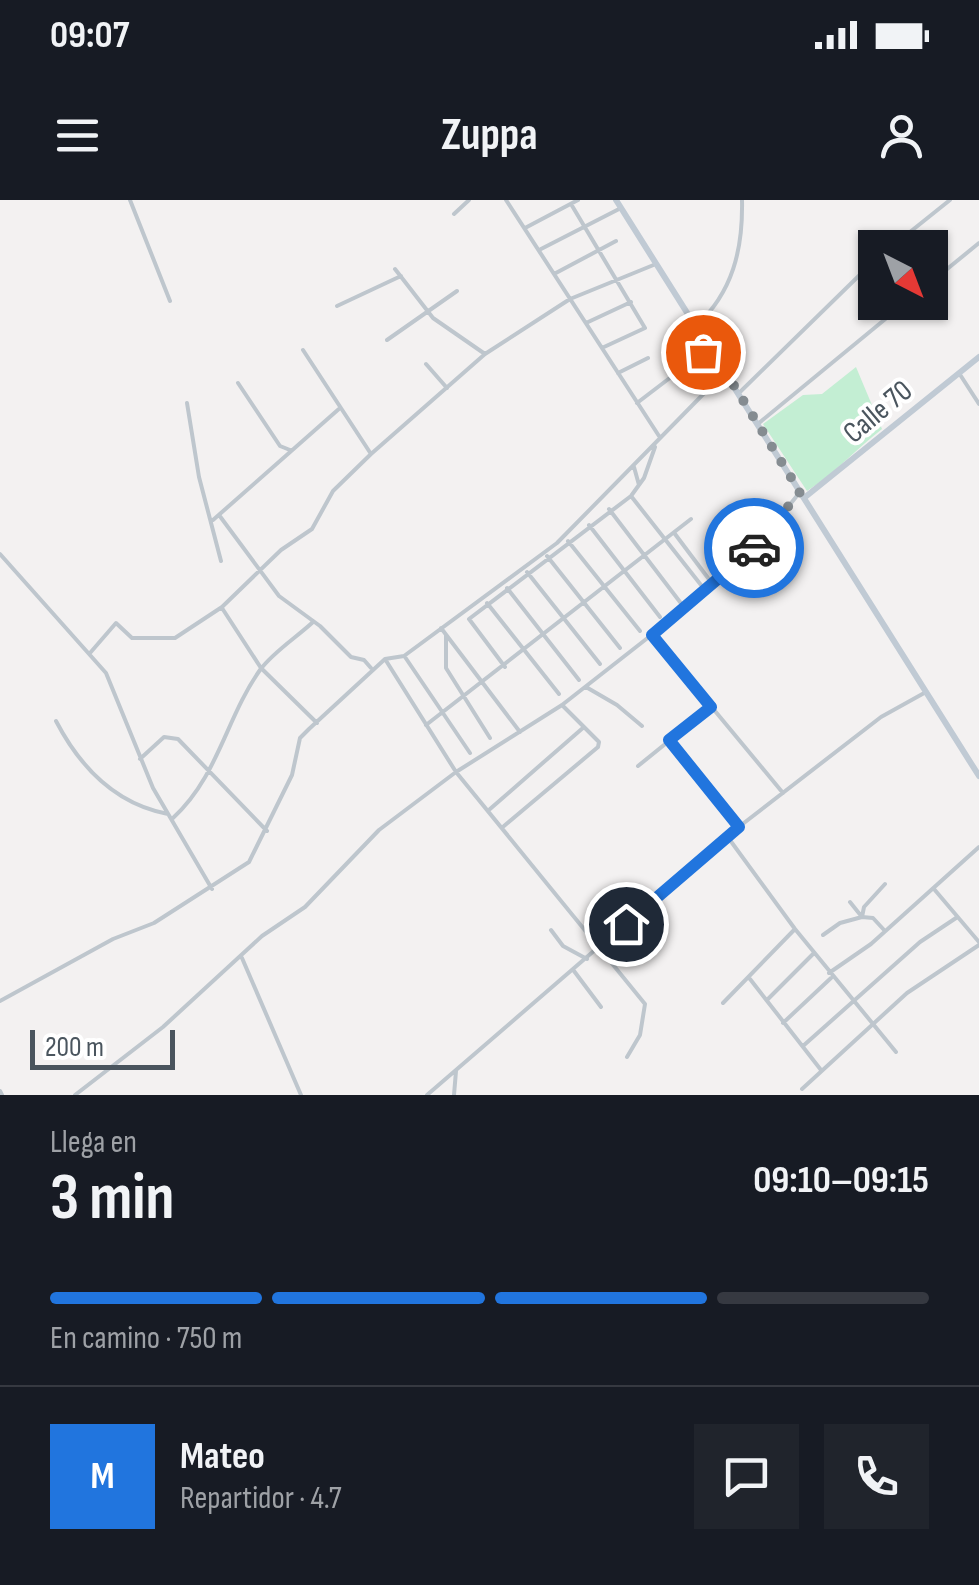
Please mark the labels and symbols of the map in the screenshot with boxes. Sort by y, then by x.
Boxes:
north arrow [858,230,948,320]
pin [661,310,746,395]
street label: Calle 70 [836,373,920,451]
courier [704,498,804,598]
pin [584,882,669,967]
scale bar [30,1025,175,1070]

